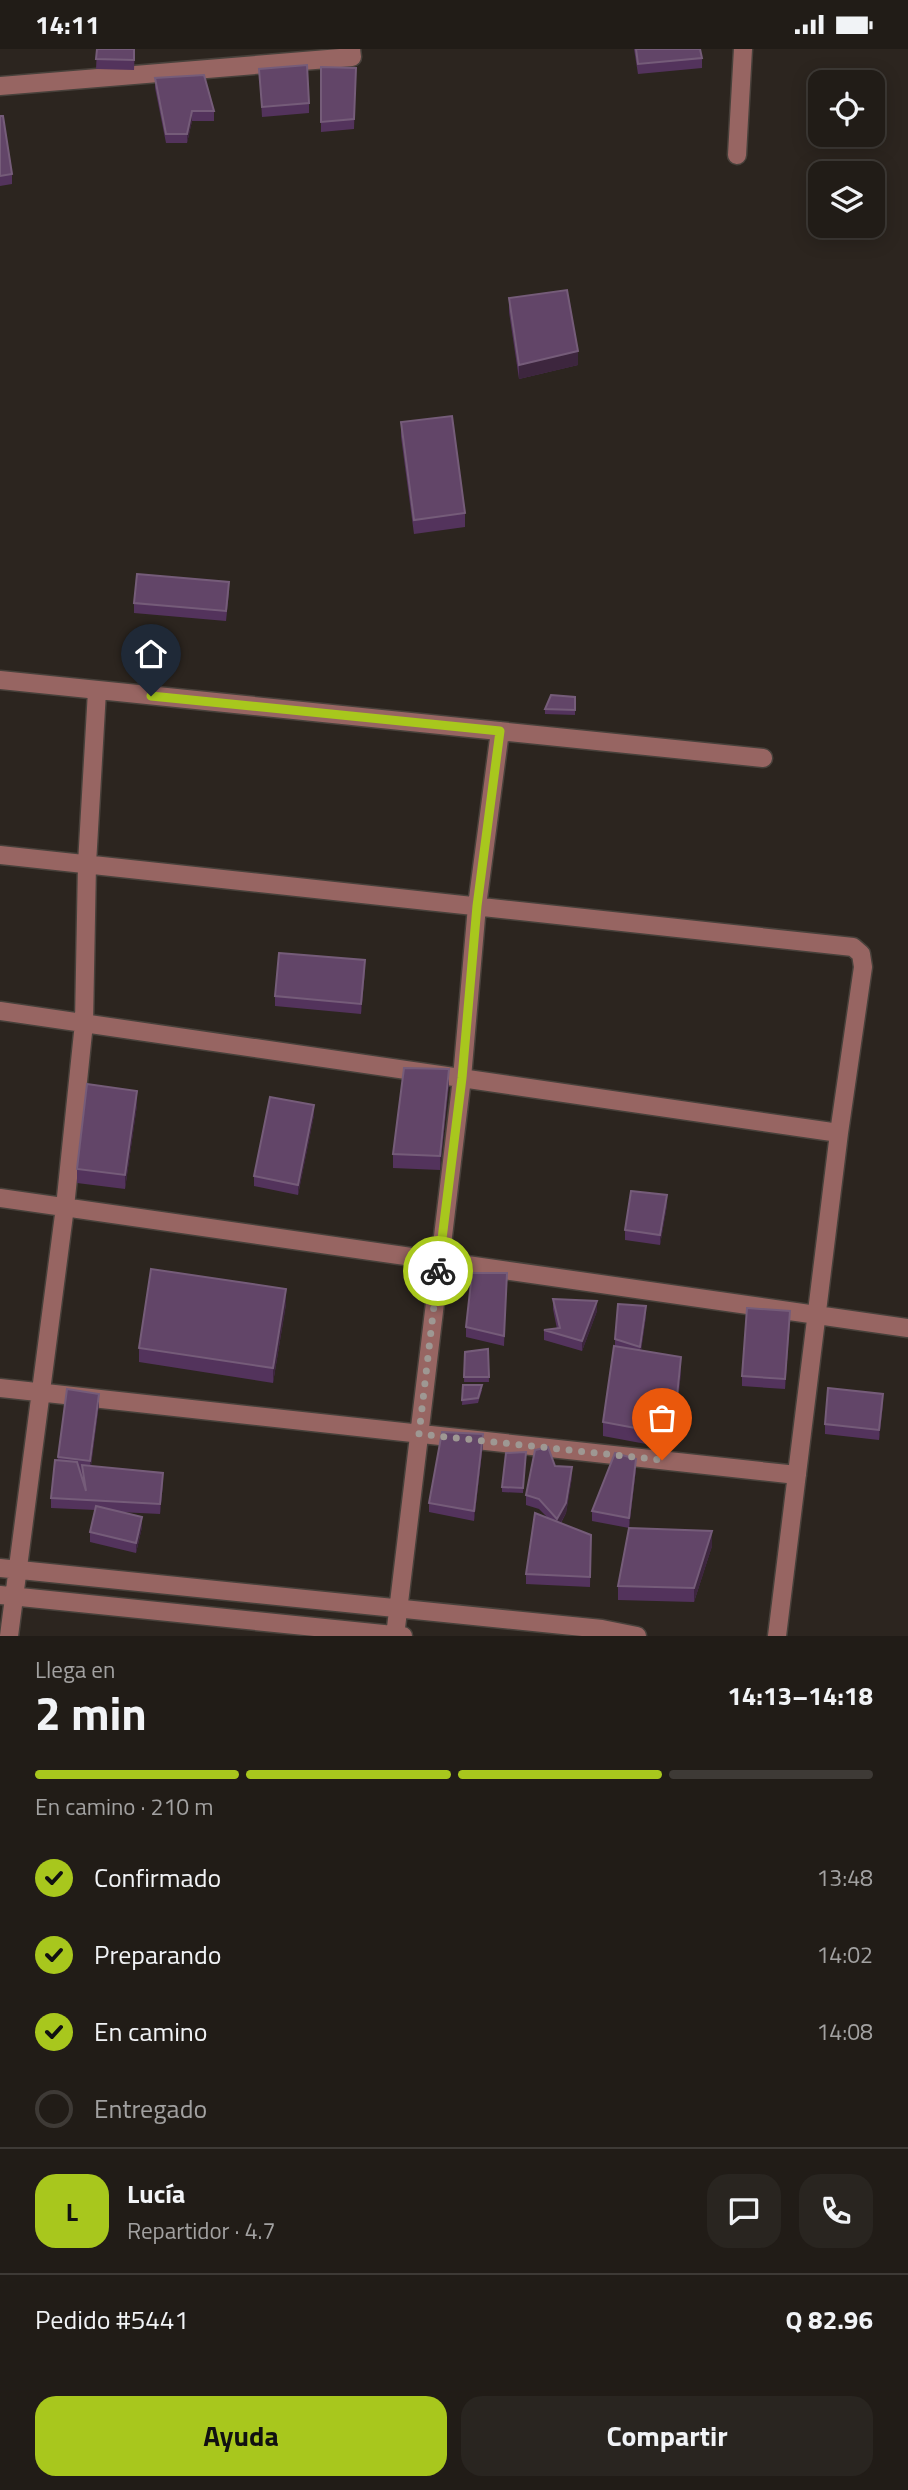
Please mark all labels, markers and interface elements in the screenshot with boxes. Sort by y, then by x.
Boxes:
text: 14:11 [35,5,100,44]
map controls [808,70,885,238]
button: locate [808,70,885,147]
button: layers [808,161,885,238]
pin [121,624,181,696]
icon: home [132,635,170,673]
courier [403,1236,473,1306]
icon: bike [419,1252,457,1290]
pin [632,1388,692,1460]
icon: bag [643,1399,681,1437]
text: Llega en [35,1652,115,1687]
text: 14:13–14:18 [727,1676,873,1715]
text: 2 min [35,1678,147,1748]
text: En camino · 210 m [35,1789,213,1824]
text: Confirmado [94,1858,221,1897]
icon: check [35,1859,73,1897]
text: 13:48 [816,1860,873,1895]
text: Preparando [94,1935,221,1974]
icon: check [35,1936,73,1974]
text: 14:02 [816,1937,873,1972]
text: En camino [94,2012,208,2051]
icon: check [35,2013,73,2051]
text: 14:08 [816,2014,873,2049]
text: Entregado [94,2089,207,2128]
text: Lucía [127,2174,185,2213]
button: chat [707,2174,781,2248]
button: phone [799,2174,873,2248]
text: L [66,2192,78,2231]
text: Repartidor · 4.7 [127,2213,275,2248]
text: Pedido #5441 [35,2300,189,2339]
text: Q 82.96 [785,2300,873,2339]
button: Ayuda [35,2396,447,2476]
button: Compartir [461,2396,873,2476]

